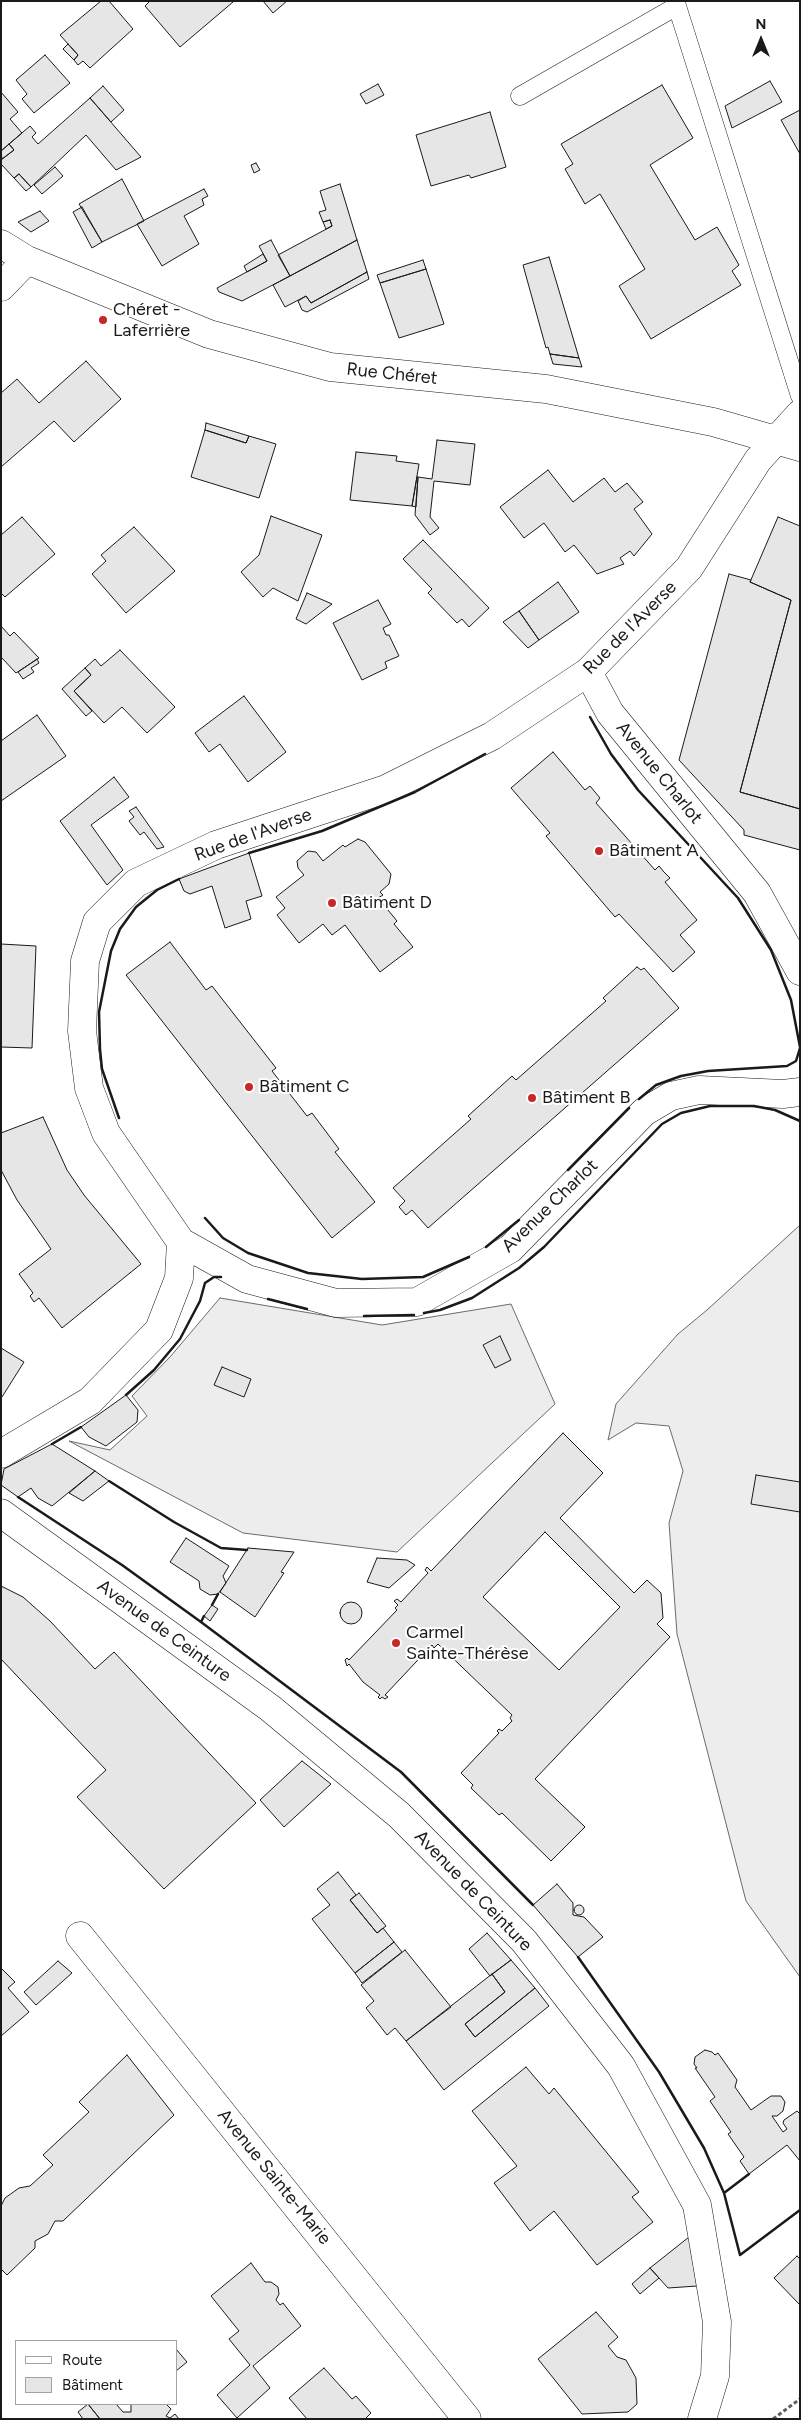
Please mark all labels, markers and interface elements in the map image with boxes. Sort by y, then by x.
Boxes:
north arrow [736,15,786,65]
text: N [756,16,766,33]
place label: Chéret - Laferrière [113,299,190,342]
marker: Chéret - Laferrière [97,314,109,326]
street label: Rue Chéret [346,358,438,390]
street label: Rue de l'Averse [579,577,681,679]
street label: Avenue Charlot [611,718,707,828]
street label: Rue de l'Averse [191,804,315,866]
place label: Bâtiment A [609,840,699,862]
marker: Bâtiment A [593,845,605,857]
place label: Bâtiment D [342,892,432,914]
marker: Bâtiment D [326,897,338,909]
place label: Bâtiment C [259,1076,350,1098]
marker: Bâtiment C [243,1081,255,1093]
place label: Bâtiment B [542,1087,631,1109]
marker: Bâtiment B [526,1092,538,1104]
street label: Avenue Charlot [498,1155,602,1257]
street label: Avenue de Ceinture [93,1575,235,1687]
place label: Carmel Sainte-Thérèse [406,1622,529,1665]
marker: Carmel Sainte-Thérèse [390,1637,402,1649]
street label: Avenue de Ceinture [410,1826,536,1956]
street label: Avenue Sainte-Marie [213,2105,335,2249]
legend [15,2340,178,2405]
text: Route [62,2351,102,2369]
text: Bâtiment [62,2376,123,2394]

